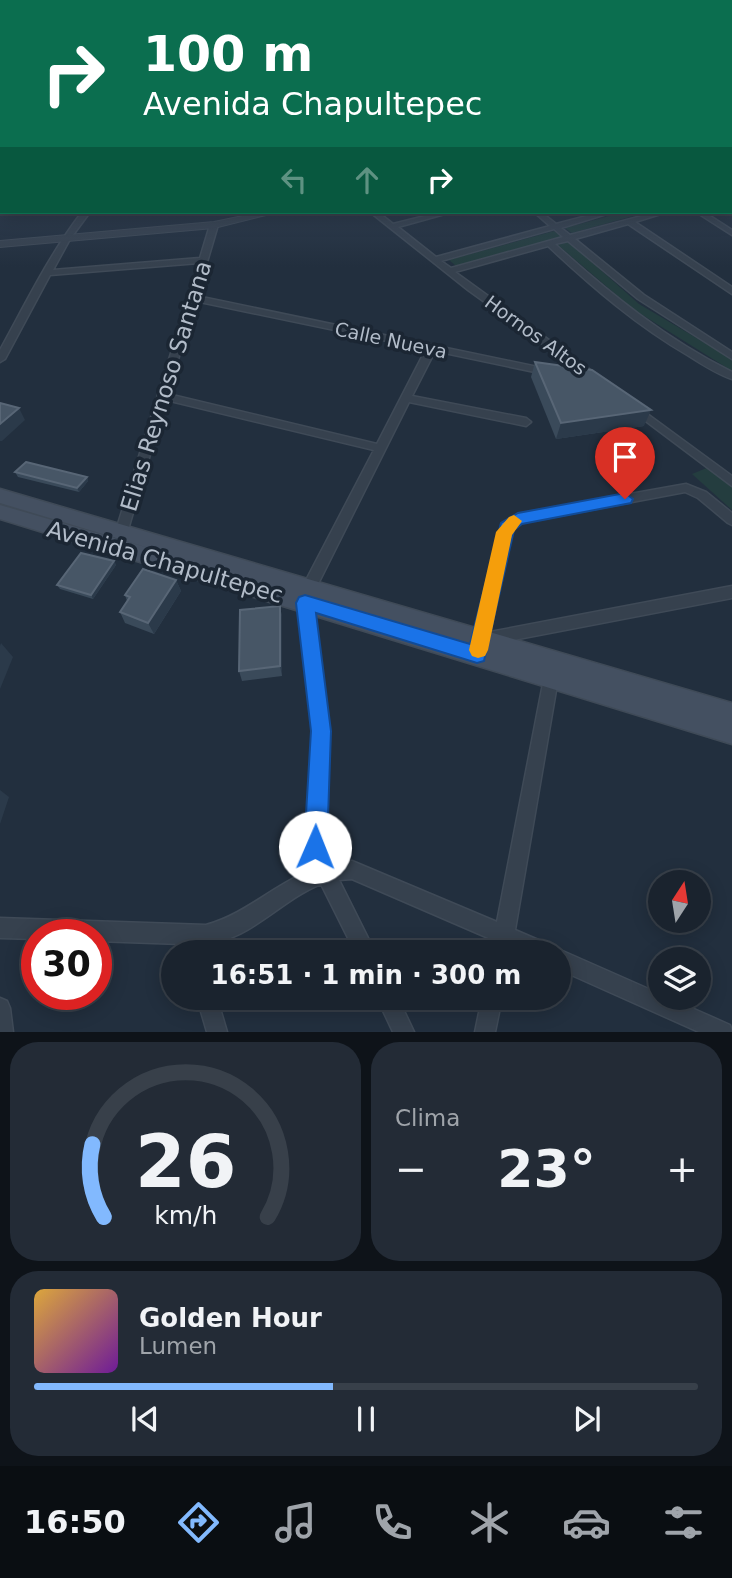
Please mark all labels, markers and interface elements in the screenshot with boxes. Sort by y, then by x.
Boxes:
text: 100 m [143,26,313,83]
icon: right [28,28,119,119]
text: Avenida Chapultepec [143,85,482,123]
icon: left [275,161,313,199]
icon: ahead [348,161,386,199]
icon: right [421,161,459,199]
street label: Elias Reynoso Santana [115,258,217,514]
street label: Hornos Altos [481,291,591,379]
street label: Calle Nueva [333,317,449,363]
pin [595,427,655,499]
icon: arrive [606,438,644,476]
street label: Avenida Chapultepec [44,516,286,608]
position arrow [278,810,352,884]
north arrow [648,870,710,933]
map controls [648,870,711,1010]
speed limit sign: 30 [21,919,112,1010]
button: layers [648,947,711,1010]
text: 16:51 · 1 min · 300 m [211,960,521,990]
text: Clima [395,1105,460,1131]
text: 26 [135,1120,236,1205]
text: 23° [497,1139,596,1199]
text: − [395,1147,427,1191]
text: + [666,1147,698,1191]
text: km/h [154,1201,217,1230]
text: Golden Hour [139,1303,322,1333]
text: Lumen [139,1333,217,1359]
icon: previous [126,1400,164,1438]
icon: pause [347,1400,385,1438]
icon: next [568,1400,606,1438]
icon: directions [174,1498,223,1547]
icon: music [271,1498,320,1547]
icon: phone [368,1498,417,1547]
icon: climate [465,1498,514,1547]
icon: car [562,1498,611,1547]
icon: filters [659,1498,708,1547]
text: 16:50 [24,1503,126,1541]

